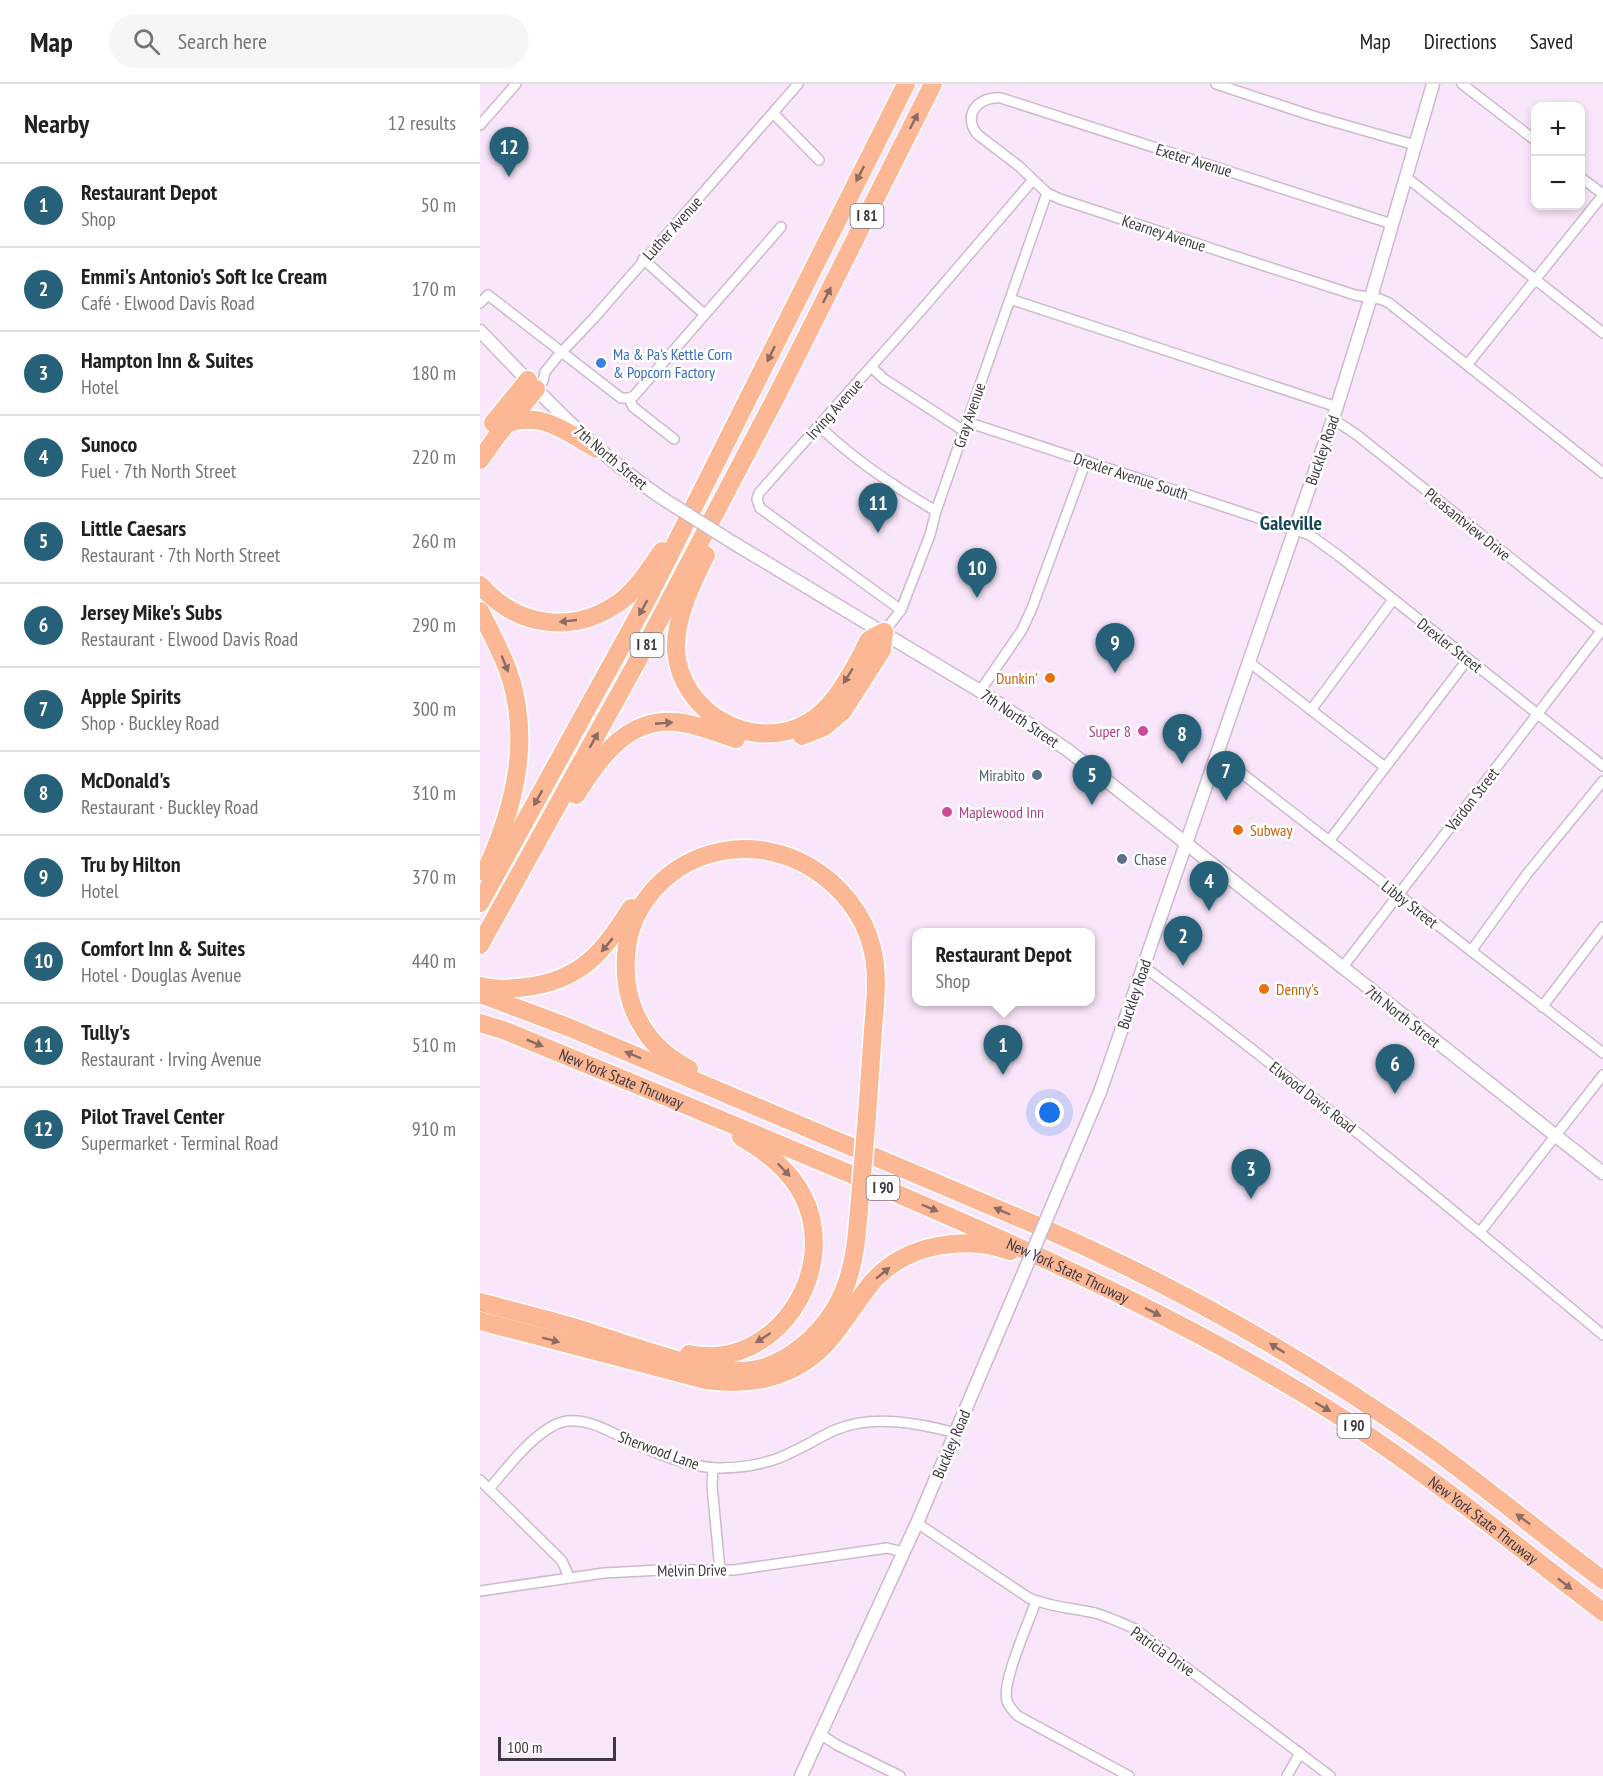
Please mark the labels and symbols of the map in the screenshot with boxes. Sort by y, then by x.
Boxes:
one-way arrow [909,112,919,130]
pin: 12 [489,128,528,177]
street label: Exeter Avenue [1154,139,1234,181]
one-way arrow [856,165,865,182]
street label: Luther Avenue [638,192,706,264]
road number: I 81 [850,204,884,228]
street label: Kearney Avenue [1120,210,1208,256]
one-way arrow [822,287,832,304]
place label: Ma & Pa's Kettle Corn & Popcorn Factory [613,344,732,382]
one-way arrow [766,346,775,363]
marker: Ma & Pa's Kettle Corn & Popcorn Factory [594,356,608,370]
street label: Irving Avenue [801,374,867,444]
street label: Gray Avenue [949,380,989,450]
street label: Buckley Road [1301,412,1343,488]
street label: 7th North Street [570,420,652,494]
street label: Drexler Avenue South [1071,448,1191,504]
street label: Pleasantview Drive [1421,483,1515,565]
pin: 11 [858,484,898,533]
district label: Galeville [1260,510,1322,536]
pin: 10 [958,548,996,598]
one-way arrow [638,600,648,617]
street label: Drexler Street [1414,613,1487,677]
one-way arrow [558,616,577,626]
pin: 9 [1096,624,1134,673]
road number: I 81 [630,633,664,657]
one-way arrow [501,655,510,673]
one-way arrow [843,668,854,684]
place label: Dunkin' [996,668,1038,688]
marker: Dunkin' [1043,671,1057,685]
street label: 7th North Street [977,685,1063,752]
pin: 8 [1162,714,1202,764]
one-way arrow [655,718,674,728]
place label: Super 8 [1089,721,1131,741]
marker: Super 8 [1136,724,1150,738]
one-way arrow [589,731,599,748]
pin: 7 [1206,752,1246,801]
pin: 5 [1072,756,1112,805]
street label: Vardon Street [1440,763,1503,835]
place label: Mirabito [979,765,1025,785]
marker: Mirabito [1030,768,1044,782]
one-way arrow [533,789,543,806]
place label: Maplewood Inn [959,802,1044,822]
marker: Maplewood Inn [940,805,954,819]
place label: Subway [1250,820,1292,840]
marker: Subway [1231,823,1245,837]
place label: Chase [1134,849,1167,869]
marker: Chase [1115,852,1129,866]
pin: 4 [1190,862,1228,911]
street label: Libby Street [1378,876,1443,933]
pin: 2 [1164,916,1202,966]
one-way arrow [600,937,613,953]
street label: Buckley Road [1113,956,1155,1032]
place label: Denny's [1276,979,1319,999]
street label: 7th North Street [1361,980,1445,1052]
marker: Denny's [1257,982,1271,996]
pin: 1 [984,1026,1022,1075]
one-way arrow [526,1039,544,1048]
street label: New York State Thruway [556,1044,687,1113]
pin: 6 [1376,1044,1414,1094]
one-way arrow [624,1050,642,1060]
street label: Elwood Davis Road [1266,1057,1360,1137]
your location [1035,1098,1064,1127]
pin: 3 [1232,1150,1270,1199]
one-way arrow [776,1162,790,1176]
road number: I 90 [866,1176,900,1200]
one-way arrow [921,1203,939,1213]
one-way arrow [992,1206,1010,1216]
street label: New York State Thruway [1004,1233,1132,1308]
one-way arrow [875,1267,890,1280]
one-way arrow [1145,1307,1162,1316]
one-way arrow [755,1332,771,1343]
one-way arrow [541,1336,560,1346]
one-way arrow [1269,1342,1285,1353]
one-way arrow [1315,1401,1331,1412]
street label: Buckley Road [928,1407,974,1481]
road number: I 90 [1338,1414,1370,1438]
street label: Sherwood Lane [616,1426,702,1474]
street label: New York State Thruway [1425,1472,1542,1568]
one-way arrow [1516,1513,1532,1525]
street label: Melvin Drive [657,1559,727,1581]
one-way arrow [1558,1577,1573,1589]
street label: Patricia Drive [1127,1622,1199,1680]
scale bar [498,1734,616,1762]

